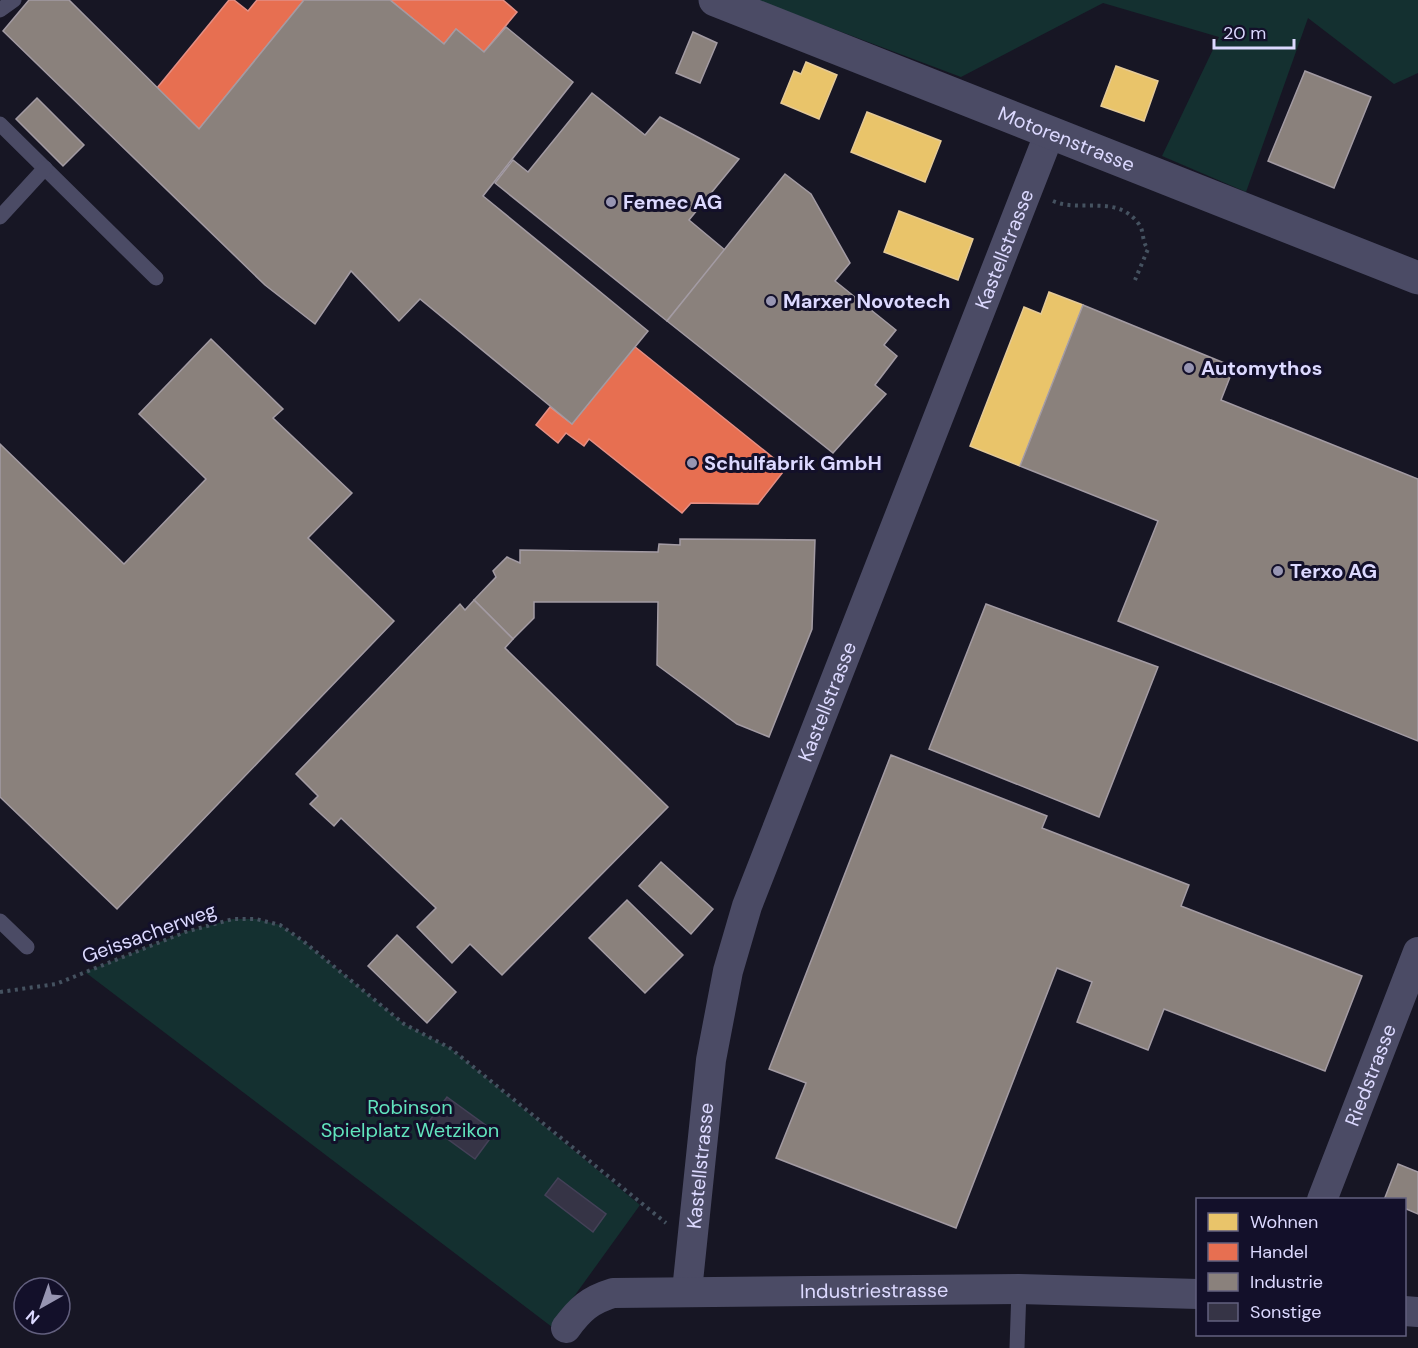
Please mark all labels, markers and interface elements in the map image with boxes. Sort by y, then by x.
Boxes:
scale bar [1214,12,1294,50]
text: 20 m [1223,21,1266,45]
street label: Motorenstrasse [994,100,1139,178]
street label: Kastellstrasse [969,185,1039,313]
place label: Femec AG [623,189,722,215]
marker: Femec AG [604,195,618,209]
place label: Marxer Novotech [783,288,950,314]
marker: Marxer Novotech [764,294,778,308]
place label: Automythos [1201,355,1322,381]
marker: Automythos [1182,361,1196,375]
place label: Schulfabrik GmbH [704,450,882,476]
marker: Schulfabrik GmbH [685,456,699,470]
place label: Terxo AG [1290,558,1377,584]
marker: Terxo AG [1271,564,1285,578]
street label: Kastellstrasse [792,638,862,765]
street label: Geissacherweg [78,897,220,969]
street label: Riedstrasse [1339,1020,1402,1130]
park label: Robinson Spielplatz Wetzikon [321,1094,499,1143]
street label: Kastellstrasse [681,1101,720,1230]
legend [1196,1198,1406,1336]
text: Wohnen [1250,1210,1318,1234]
text: Handel [1250,1240,1308,1264]
text: Industrie [1250,1270,1323,1294]
north arrow [12,1276,72,1336]
street label: Industriestrasse [800,1277,948,1304]
text: Sonstige [1250,1300,1321,1324]
text: N [21,1305,44,1329]

